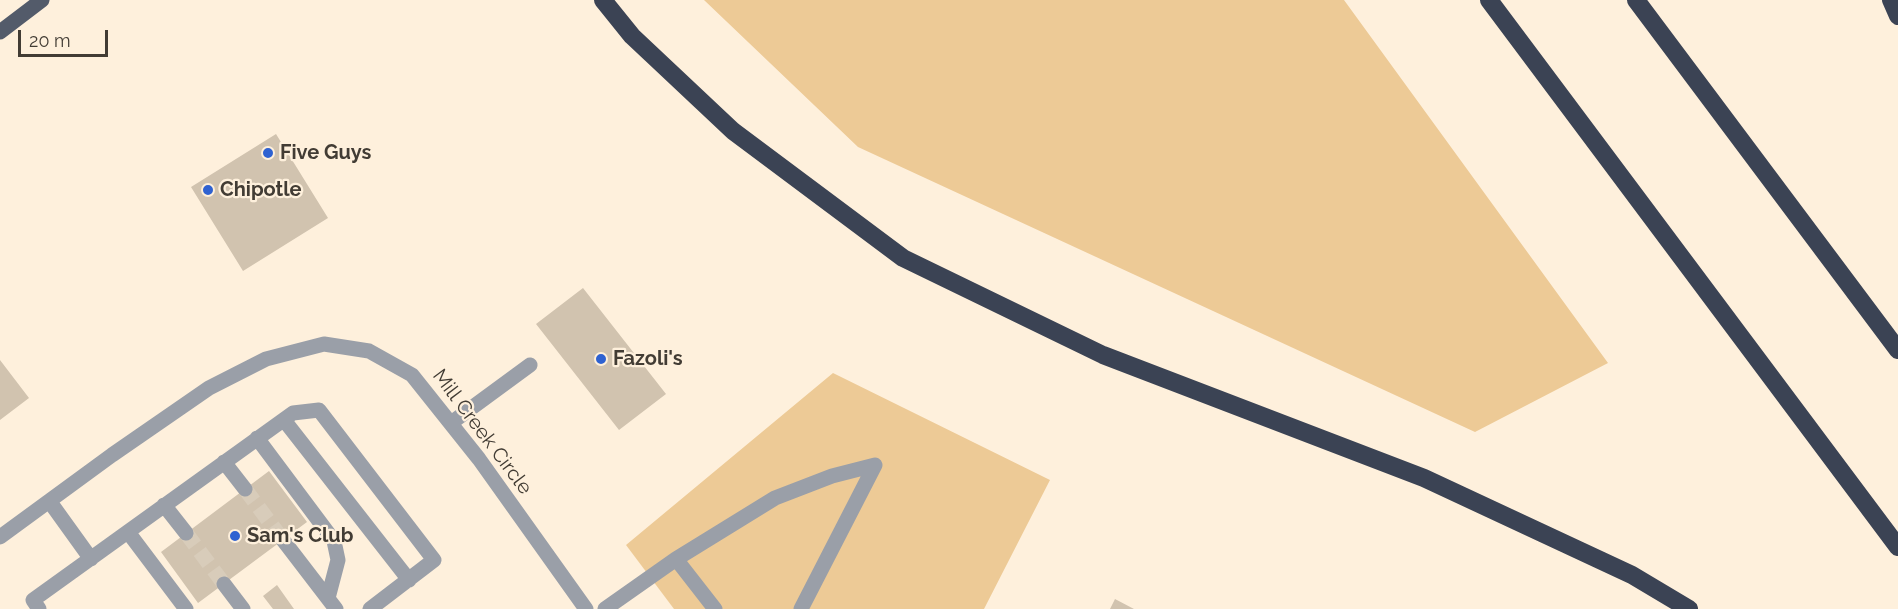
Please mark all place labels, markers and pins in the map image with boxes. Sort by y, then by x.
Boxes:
place label: Five Guys [280,141,371,165]
marker: Five Guys [261,146,275,160]
place label: Chipotle [220,178,302,202]
marker: Chipotle [201,183,215,197]
place label: Fazoli's [613,347,683,371]
marker: Fazoli's [594,352,608,366]
place label: Sam's Club [247,524,353,548]
marker: Sam's Club [228,529,242,543]

